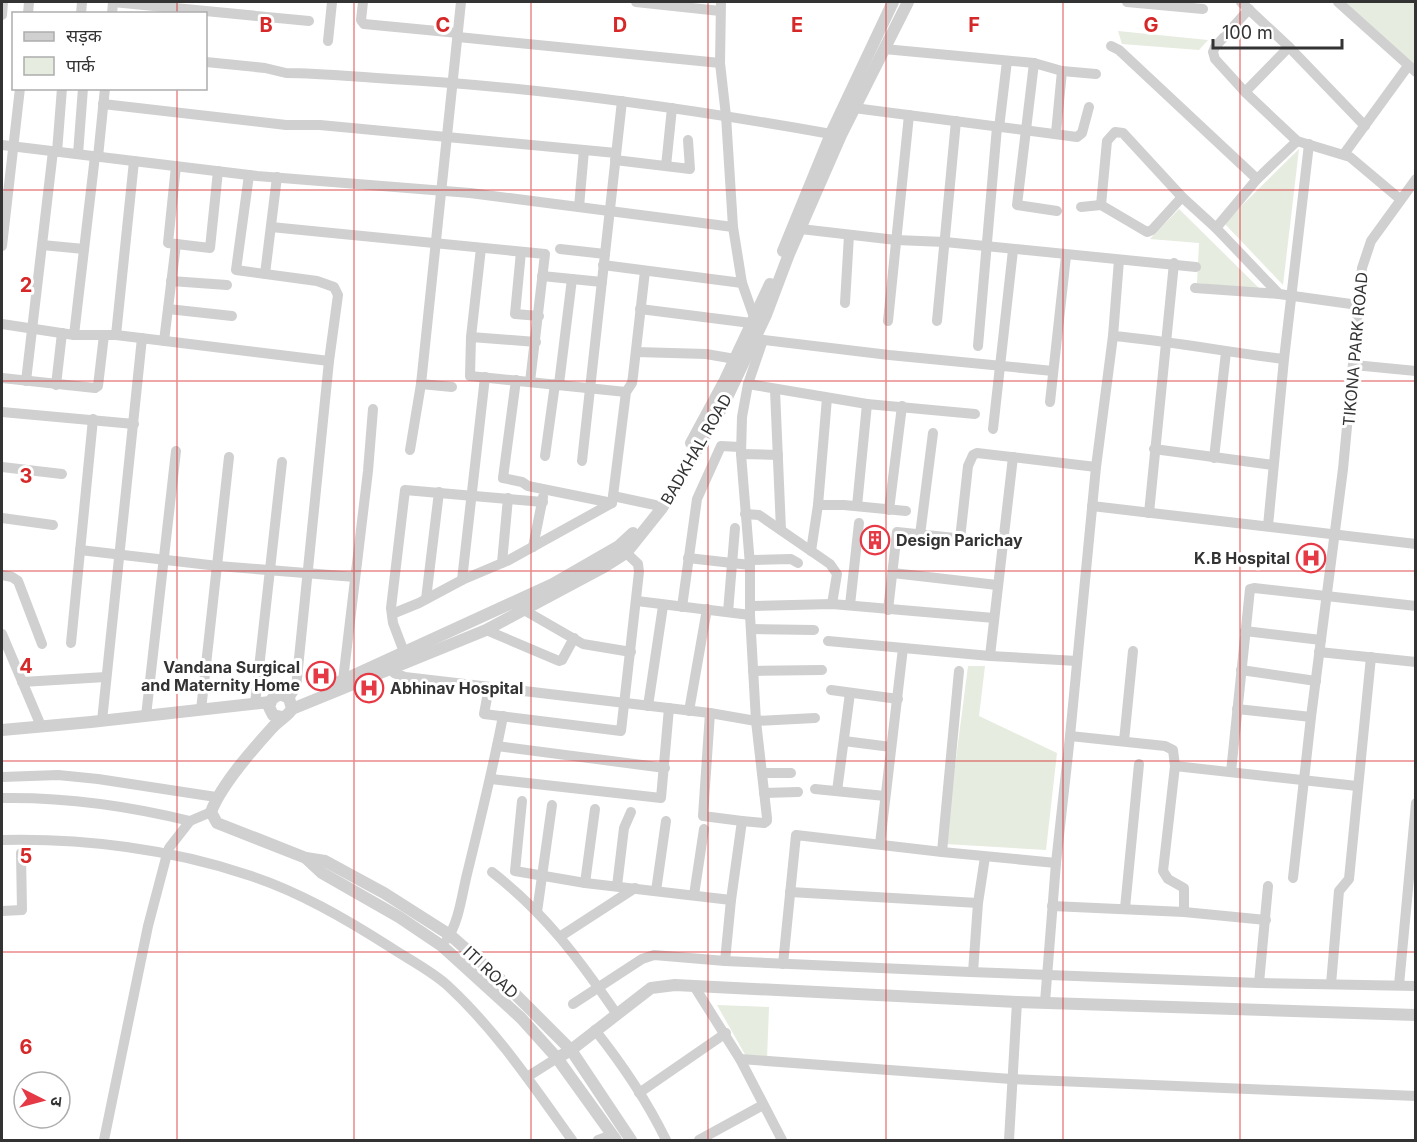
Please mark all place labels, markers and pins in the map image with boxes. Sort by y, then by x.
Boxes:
building icon: Design Parichay [859,524,891,556]
place label: Design Parichay [896,530,1023,550]
hospital icon: K.B Hospital [1295,542,1327,574]
place label: K.B Hospital [1194,548,1290,568]
place label: Vandana Surgical and Maternity Home [141,657,300,695]
hospital icon: Vandana Surgical and Maternity Home [305,660,337,692]
hospital icon: Abhinav Hospital [353,672,385,704]
place label: Abhinav Hospital [390,678,523,698]

